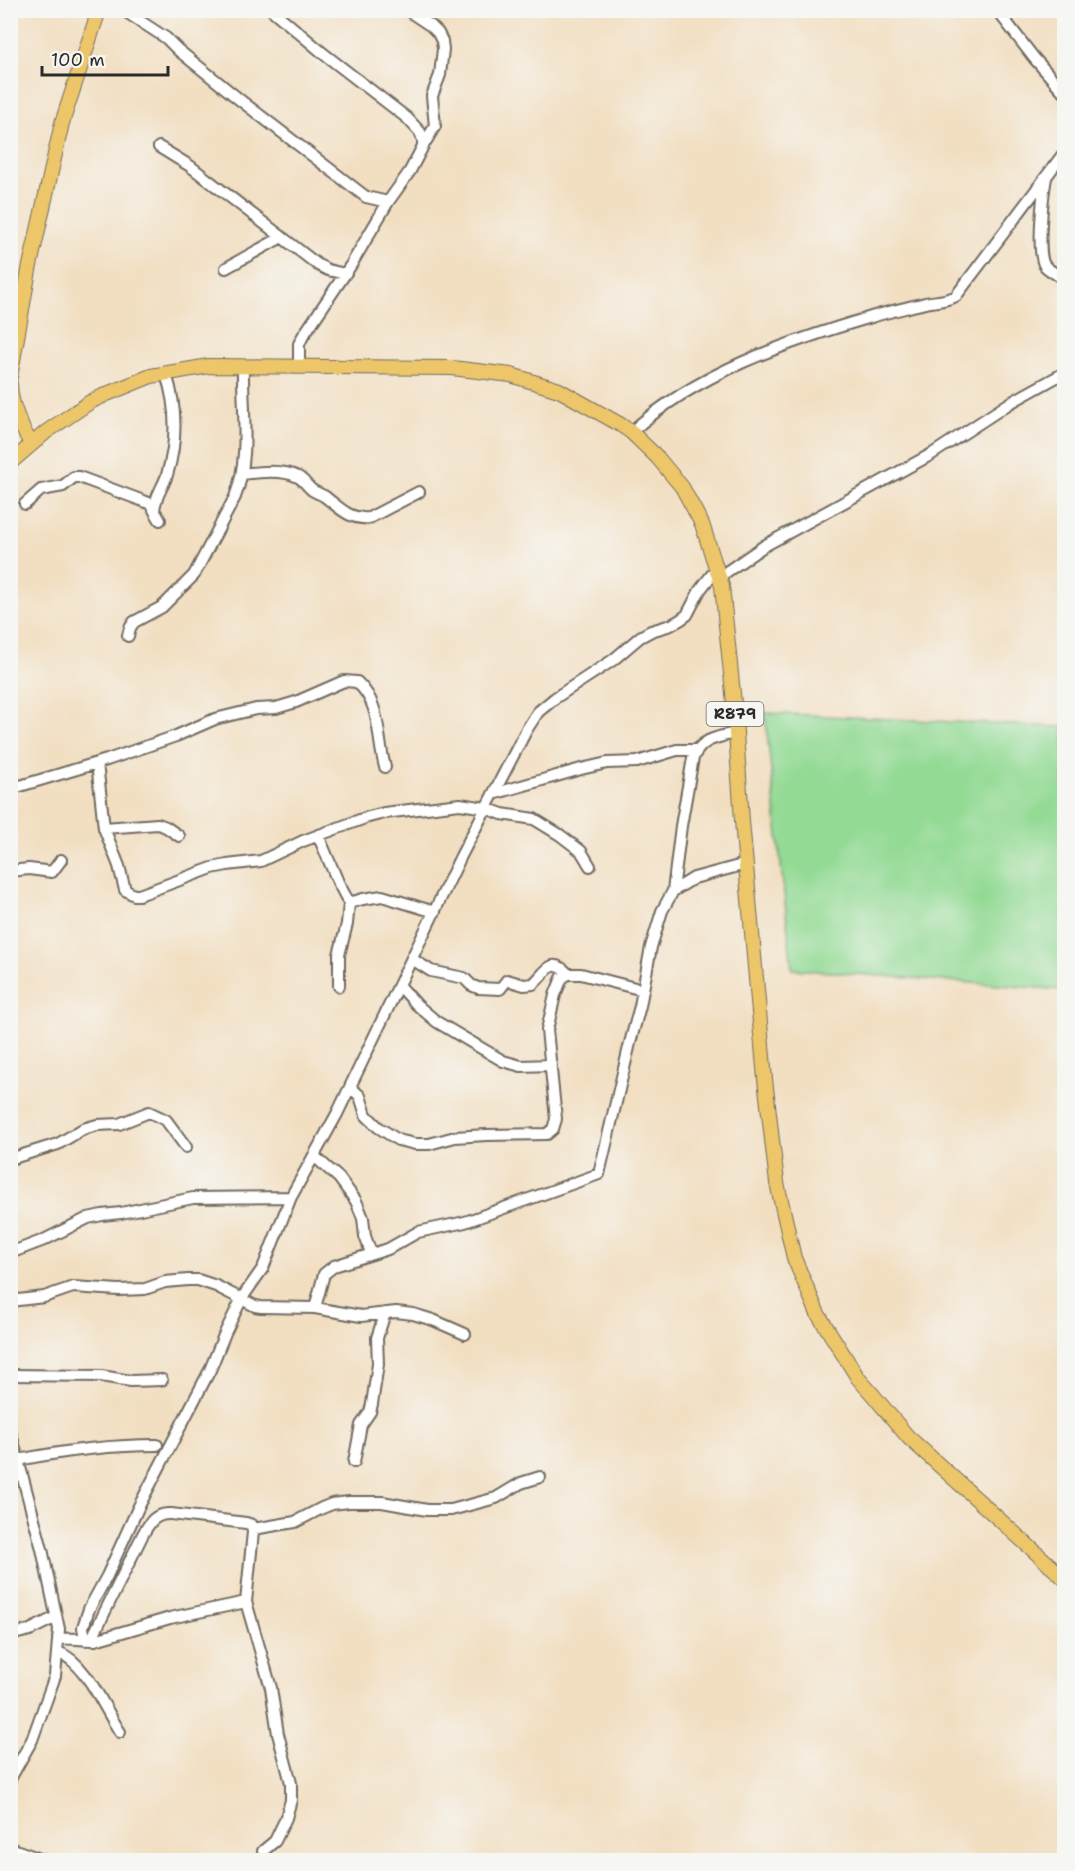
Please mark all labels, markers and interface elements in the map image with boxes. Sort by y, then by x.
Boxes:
scale bar [42,39,168,77]
text: 100 m [51,48,105,72]
road number: R879 [706,702,764,726]

